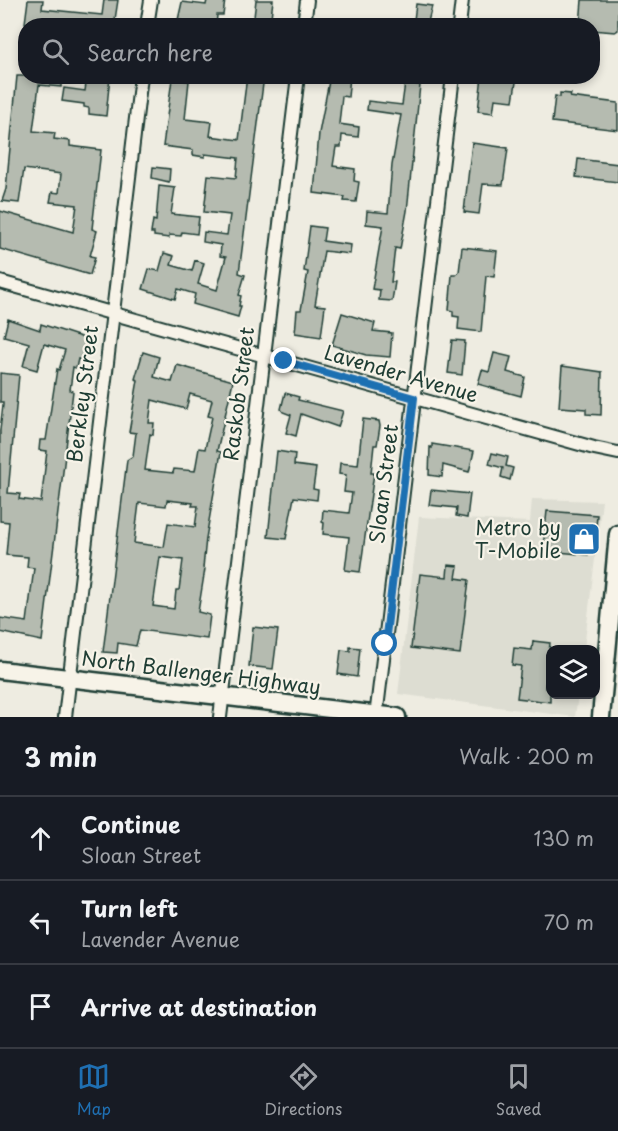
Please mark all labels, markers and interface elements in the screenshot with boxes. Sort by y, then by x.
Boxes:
search box [18,18,600,84]
icon: search [39,35,72,68]
text: Search here [87,35,213,68]
street label: Berkley Street [59,323,105,464]
street label: Raskob Street [215,325,261,463]
street label: Lavender Avenue [321,337,482,409]
route end [270,347,296,373]
street label: Sloan Street [361,422,405,545]
place label: Metro by T-Mobile [475,512,561,565]
shop icon: Metro by T-Mobile [566,521,602,557]
route start [371,630,397,656]
street label: North Ballenger Highway [80,642,322,702]
map controls [546,645,600,699]
button: layers [546,645,600,699]
text: 3 min [24,737,97,776]
text: Walk · 200 m [459,741,594,771]
text: Continue [81,807,180,840]
icon: ahead [24,822,57,855]
text: 130 m [534,823,594,853]
text: Sloan Street [81,840,201,870]
text: Turn left [81,891,178,924]
icon: left [24,906,57,939]
text: 70 m [544,907,594,937]
text: Lavender Avenue [81,924,240,954]
icon: arrive [24,990,57,1023]
text: Arrive at destination [81,990,317,1023]
tab: Map [77,1060,111,1120]
tab: Directions [264,1060,342,1120]
tab: Saved [496,1060,541,1120]

